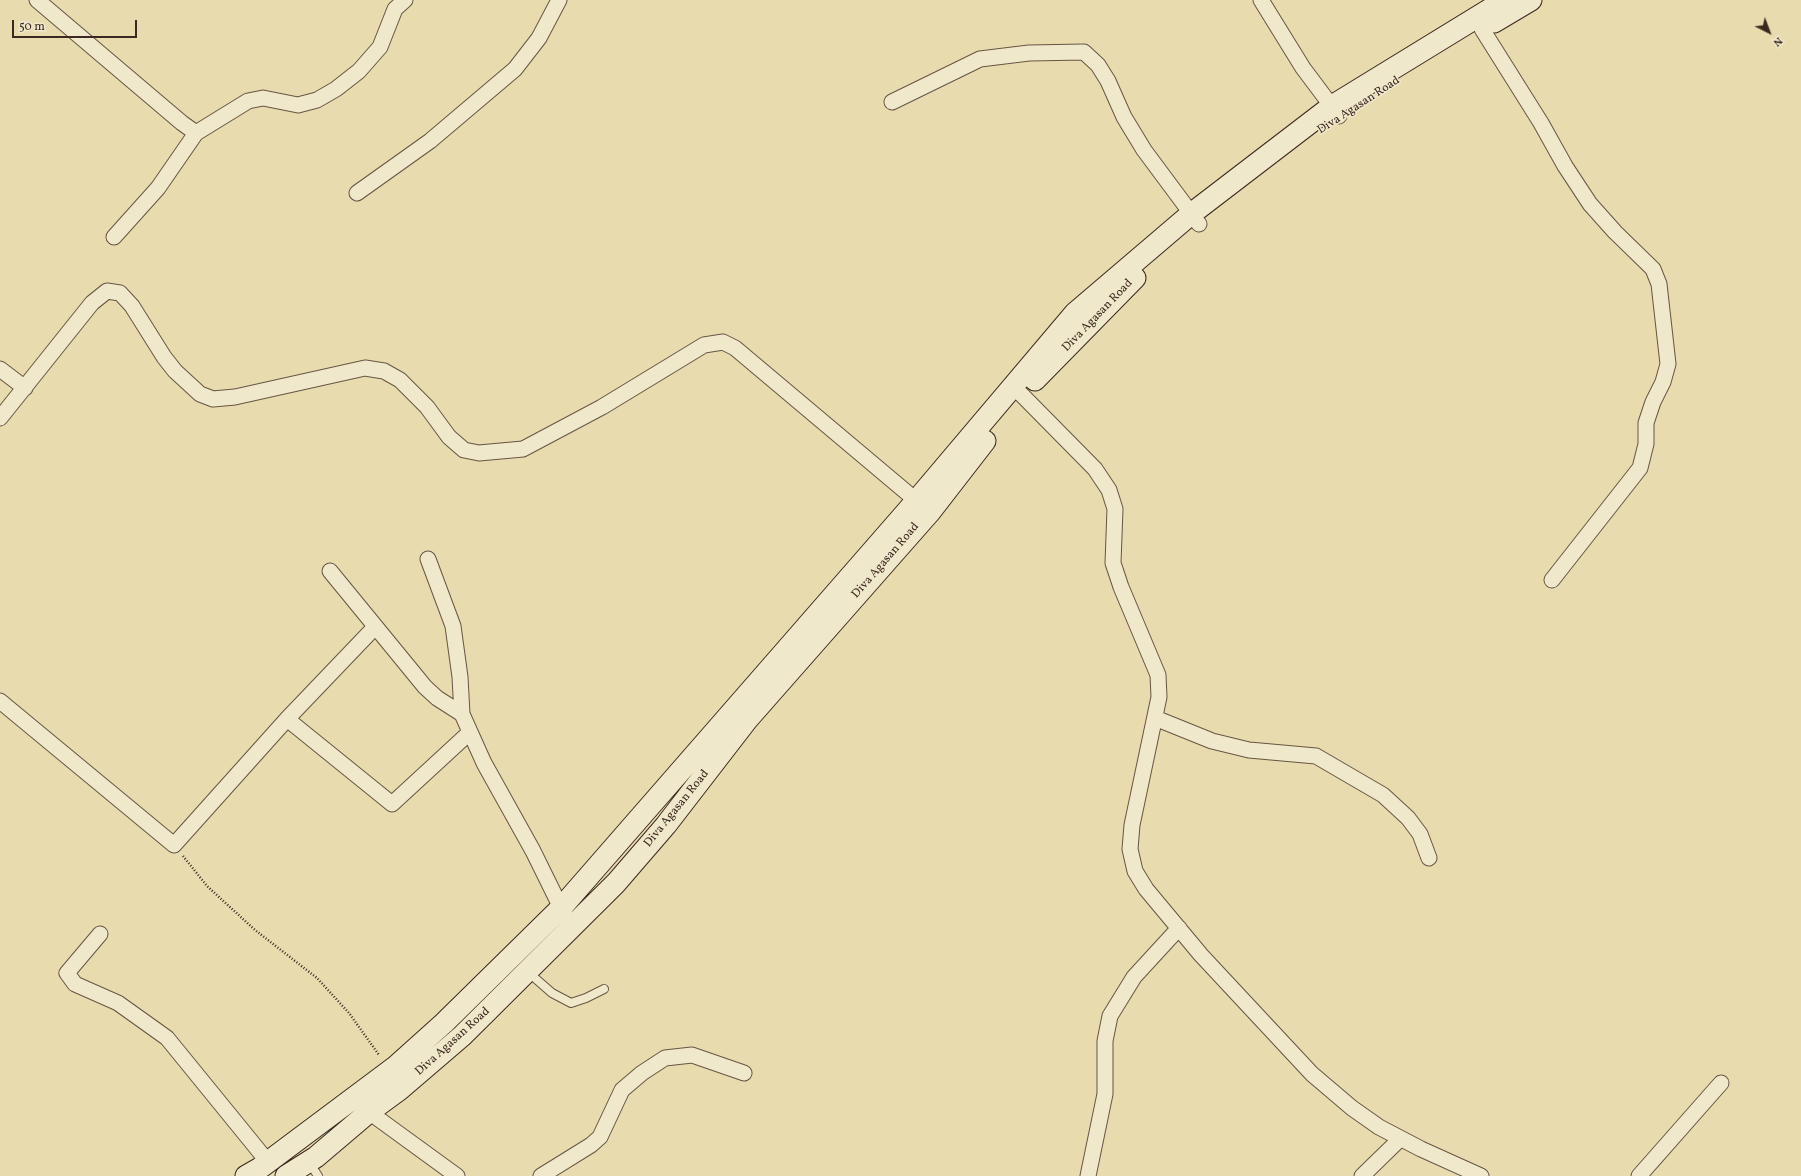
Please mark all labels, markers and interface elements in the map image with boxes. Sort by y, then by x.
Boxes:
scale bar [14,12,139,38]
north arrow [1749,12,1789,52]
text: 50 m [19,19,45,35]
text: N [1769,33,1785,50]
street label: Diva Agasan Road [1315,74,1403,138]
street label: Diva Agasan Road [1060,277,1136,355]
street label: Diva Agasan Road [849,520,923,602]
street label: Diva Agasan Road [641,767,713,851]
street label: Diva Agasan Road [413,1005,493,1079]

